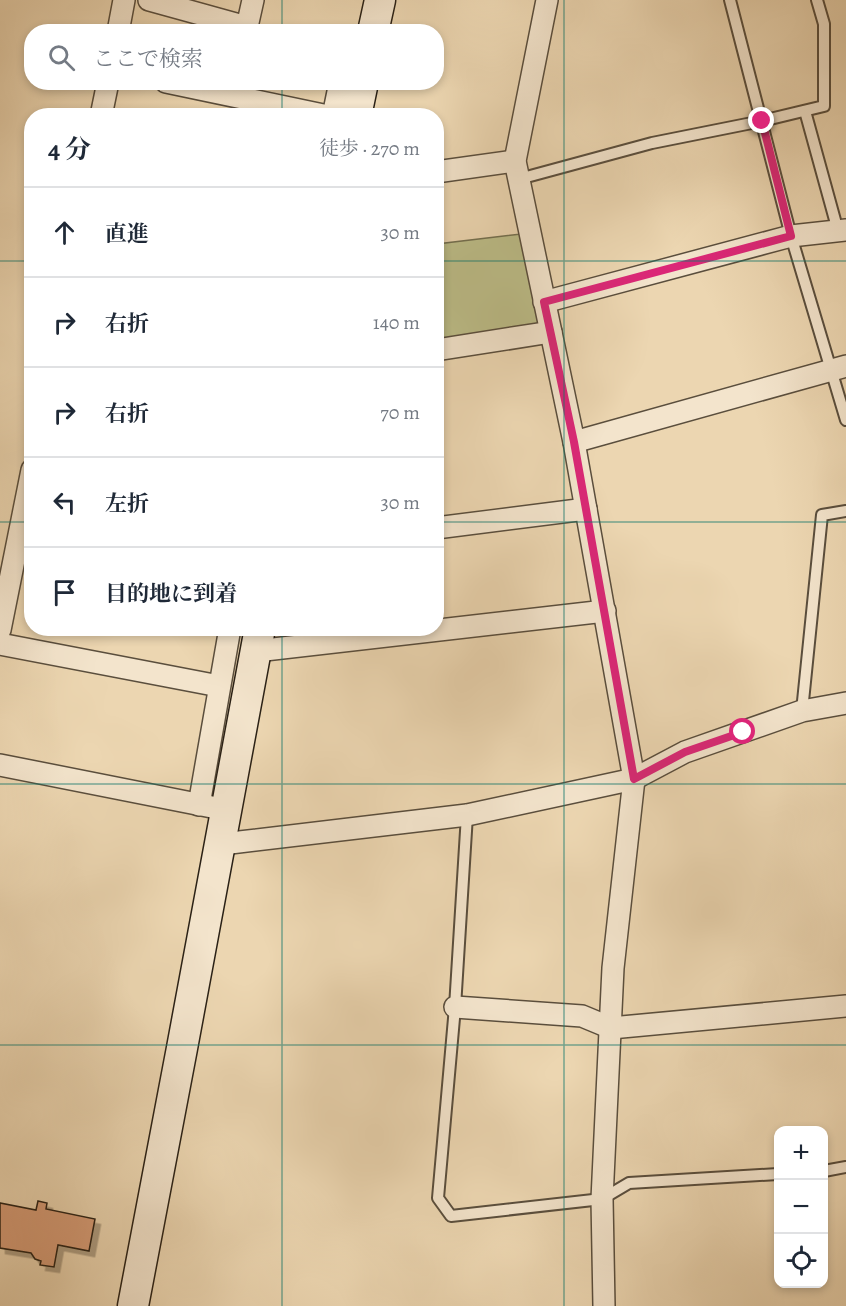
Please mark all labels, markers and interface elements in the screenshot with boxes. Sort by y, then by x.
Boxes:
search box [24,24,444,90]
icon: search [45,41,78,74]
text: ここで検索 [93,44,203,74]
route end [748,107,774,133]
text: 4 分 [48,132,91,167]
text: 徒歩 · 270 m [319,135,420,162]
icon: ahead [48,216,81,249]
text: 直進 [105,219,149,249]
text: 30 m [380,219,420,246]
icon: right [48,306,81,339]
text: 右折 [105,309,149,339]
text: 140 m [373,309,420,336]
icon: right [48,396,81,429]
text: 右折 [105,399,149,429]
text: 70 m [380,399,420,426]
icon: left [48,486,81,519]
text: 左折 [105,489,149,519]
text: 30 m [380,489,420,516]
icon: arrive [48,576,81,609]
text: 目的地に到着 [105,579,237,609]
route start [729,718,755,744]
map controls [774,1126,828,1288]
button: + [774,1126,828,1180]
button: − [774,1180,828,1234]
button: locate [774,1234,828,1288]

